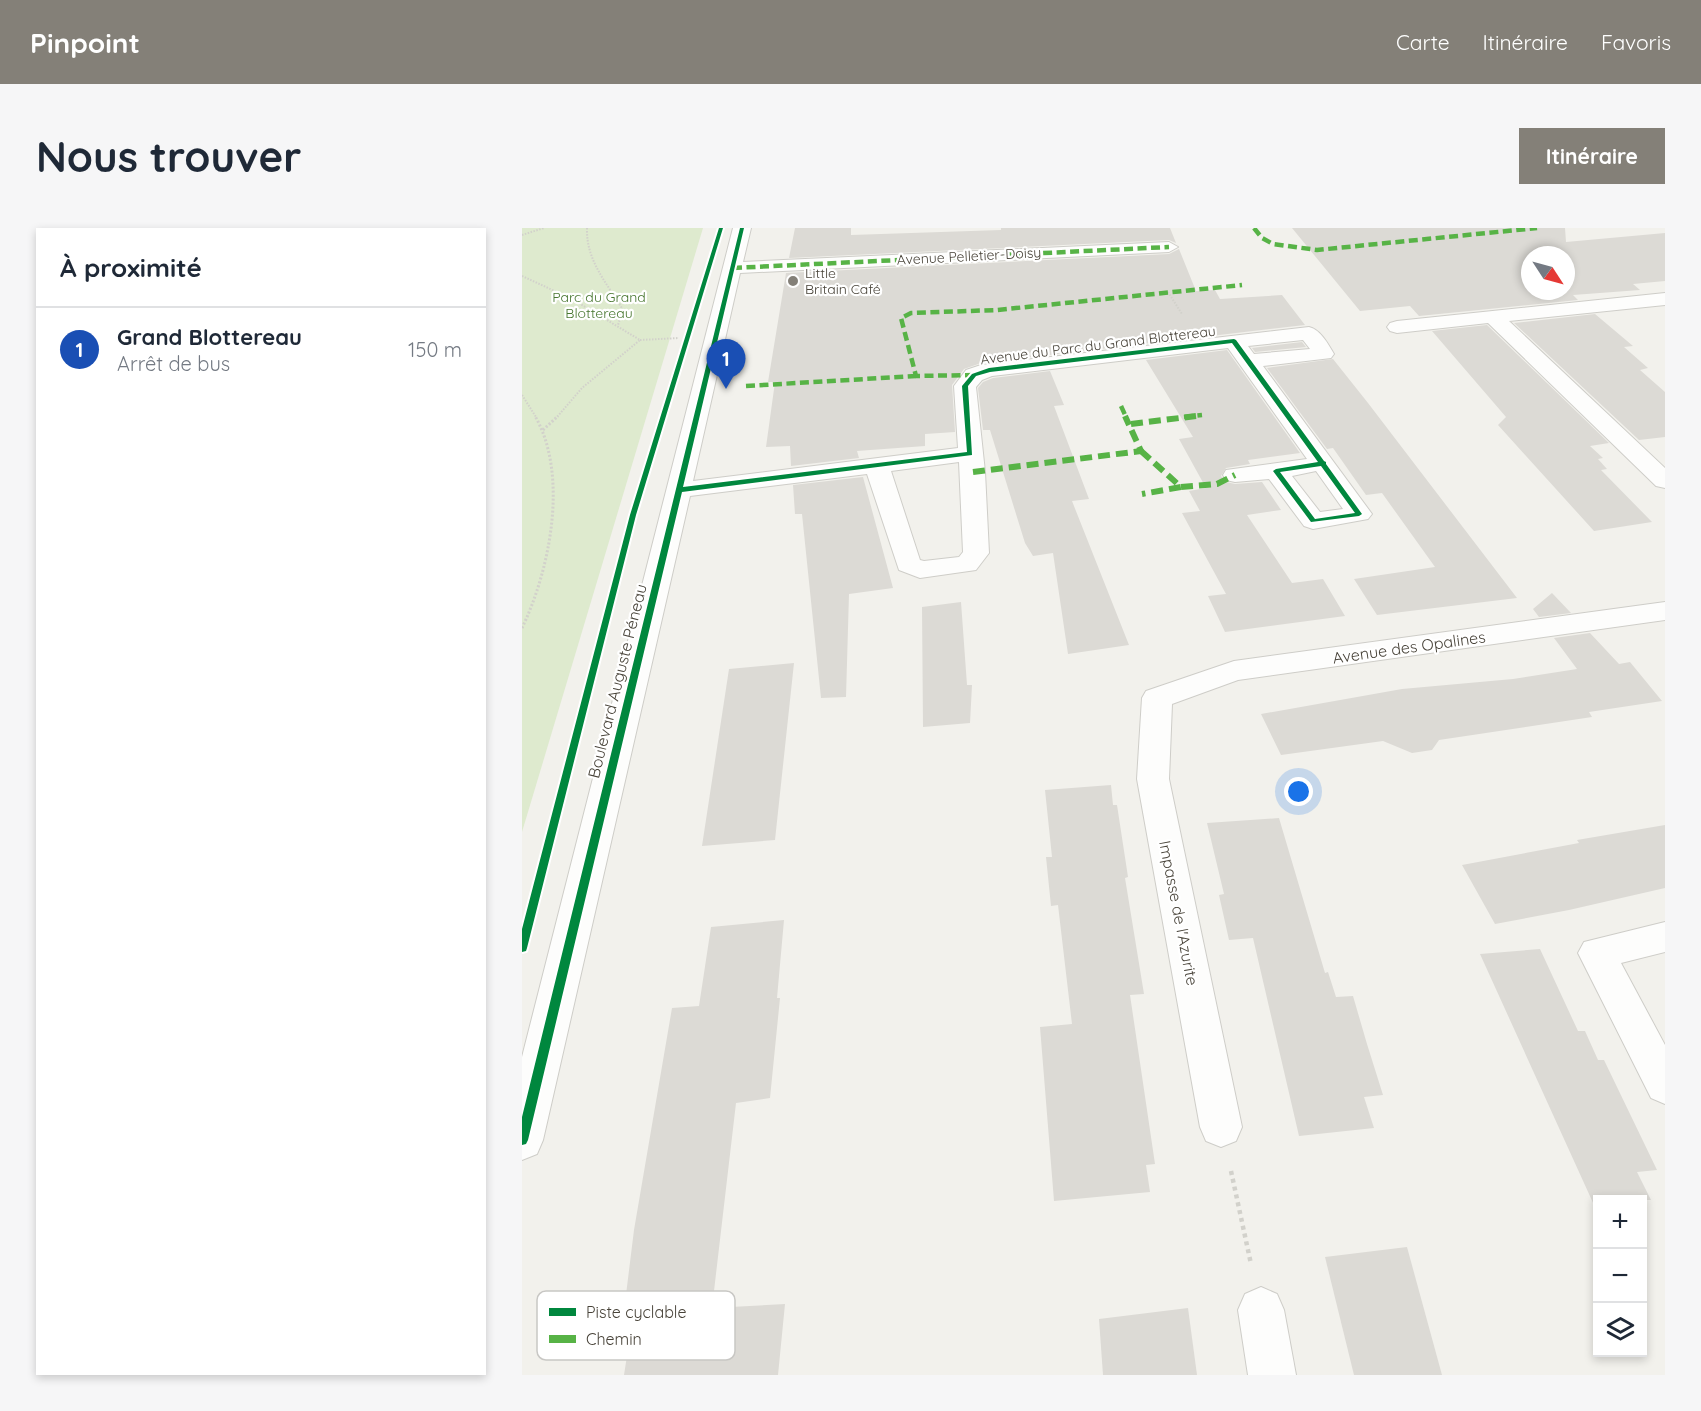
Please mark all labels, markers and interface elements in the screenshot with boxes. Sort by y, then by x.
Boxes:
text: Pinpoint [30,25,140,60]
text: Carte [1396,29,1450,55]
text: Itinéraire [1483,29,1568,55]
text: Favoris [1601,29,1671,55]
button: Itinéraire [1519,128,1665,184]
text: Nous trouver [36,130,301,183]
street label: Avenue Pelletier-Doisy [896,243,1042,269]
north arrow [1521,246,1575,300]
text: À proximité [60,251,202,284]
place label: Little Britain Café [805,264,881,298]
marker: Little Britain Café [786,274,800,288]
park label: Parc du Grand Blottereau [552,288,646,322]
street label: Avenue du Parc du Grand Blottereau [979,322,1217,368]
text: Grand Blottereau [117,323,302,351]
text: 1 [76,337,83,362]
text: 150 m [408,337,462,362]
pin: 1 [706,340,746,389]
text: Arrêt de bus [117,351,230,376]
street label: Boulevard Auguste Péneau [583,582,651,780]
street label: Avenue des Opalines [1331,626,1487,668]
your location [1284,777,1313,806]
street label: Impasse de l'Azurite [1155,839,1203,987]
map controls [1593,1195,1647,1357]
button: + [1593,1195,1647,1249]
button: − [1593,1249,1647,1303]
legend [537,1291,735,1360]
text: Piste cyclable [586,1302,686,1322]
button: layers [1593,1303,1647,1357]
text: Chemin [586,1329,642,1349]

